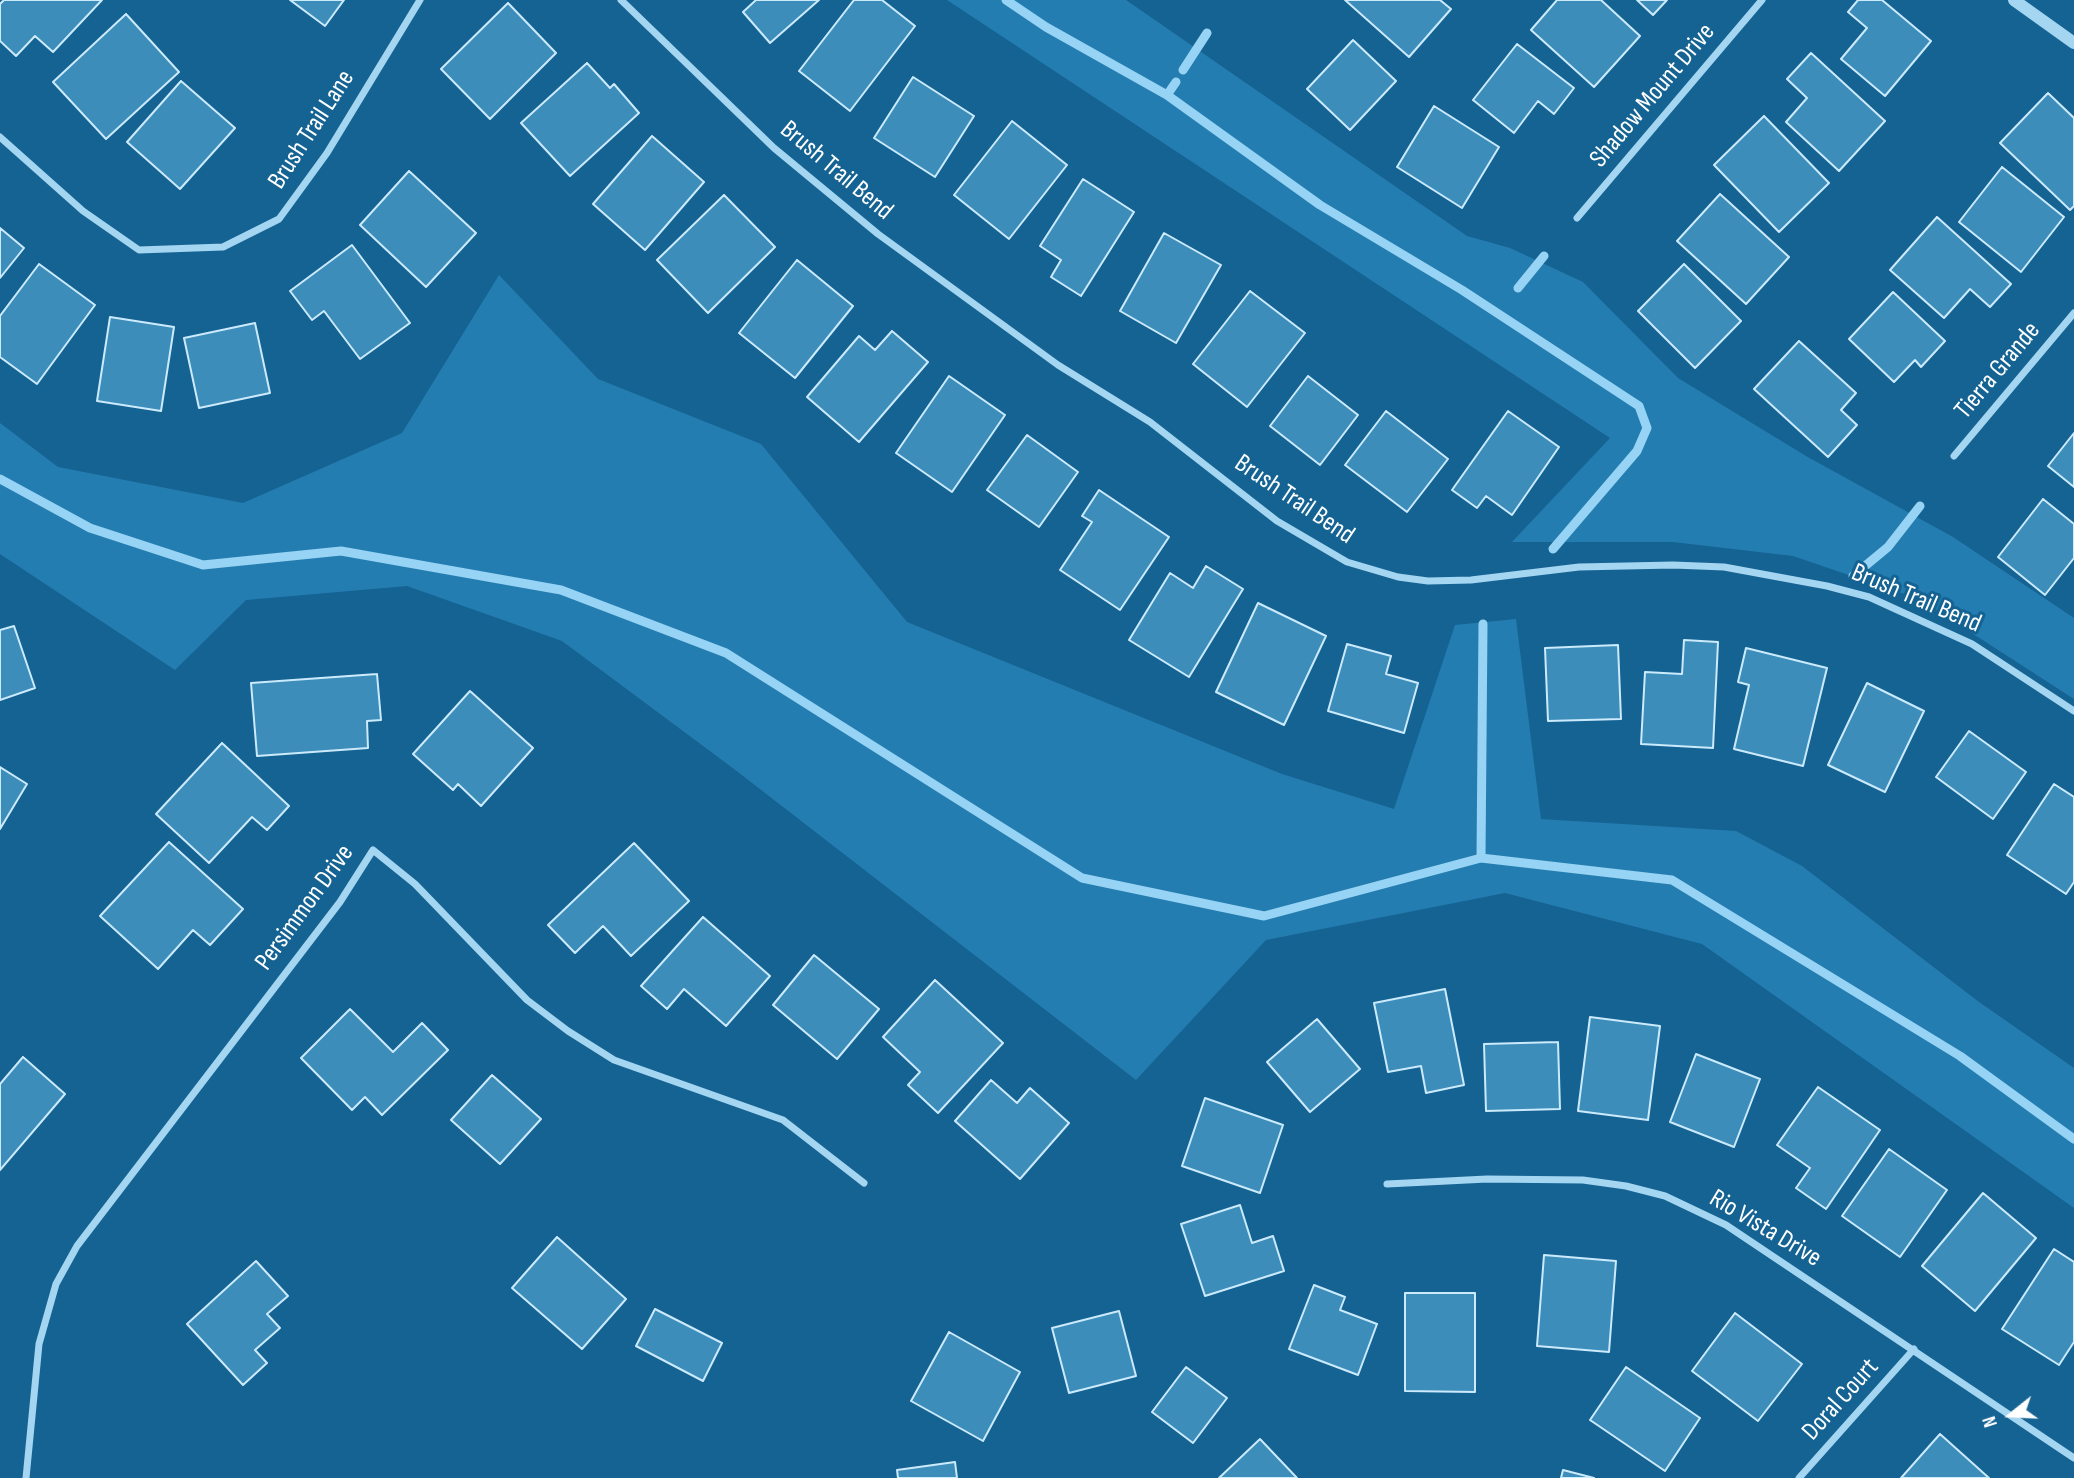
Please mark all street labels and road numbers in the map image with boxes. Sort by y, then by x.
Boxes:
street label: Shadow Mount Drive [1584,18,1722,174]
street label: Brush Trail Lane [262,65,362,195]
street label: Brush Trail Bend [773,115,899,227]
street label: Tierra Grande [1948,316,2048,426]
street label: Brush Trail Bend [1228,448,1360,552]
street label: Brush Trail Bend [1846,558,1986,640]
street label: Persimmon Drive [249,839,361,977]
street label: Rio Vista Drive [1703,1183,1827,1275]
street label: Doral Court [1796,1353,1886,1447]

